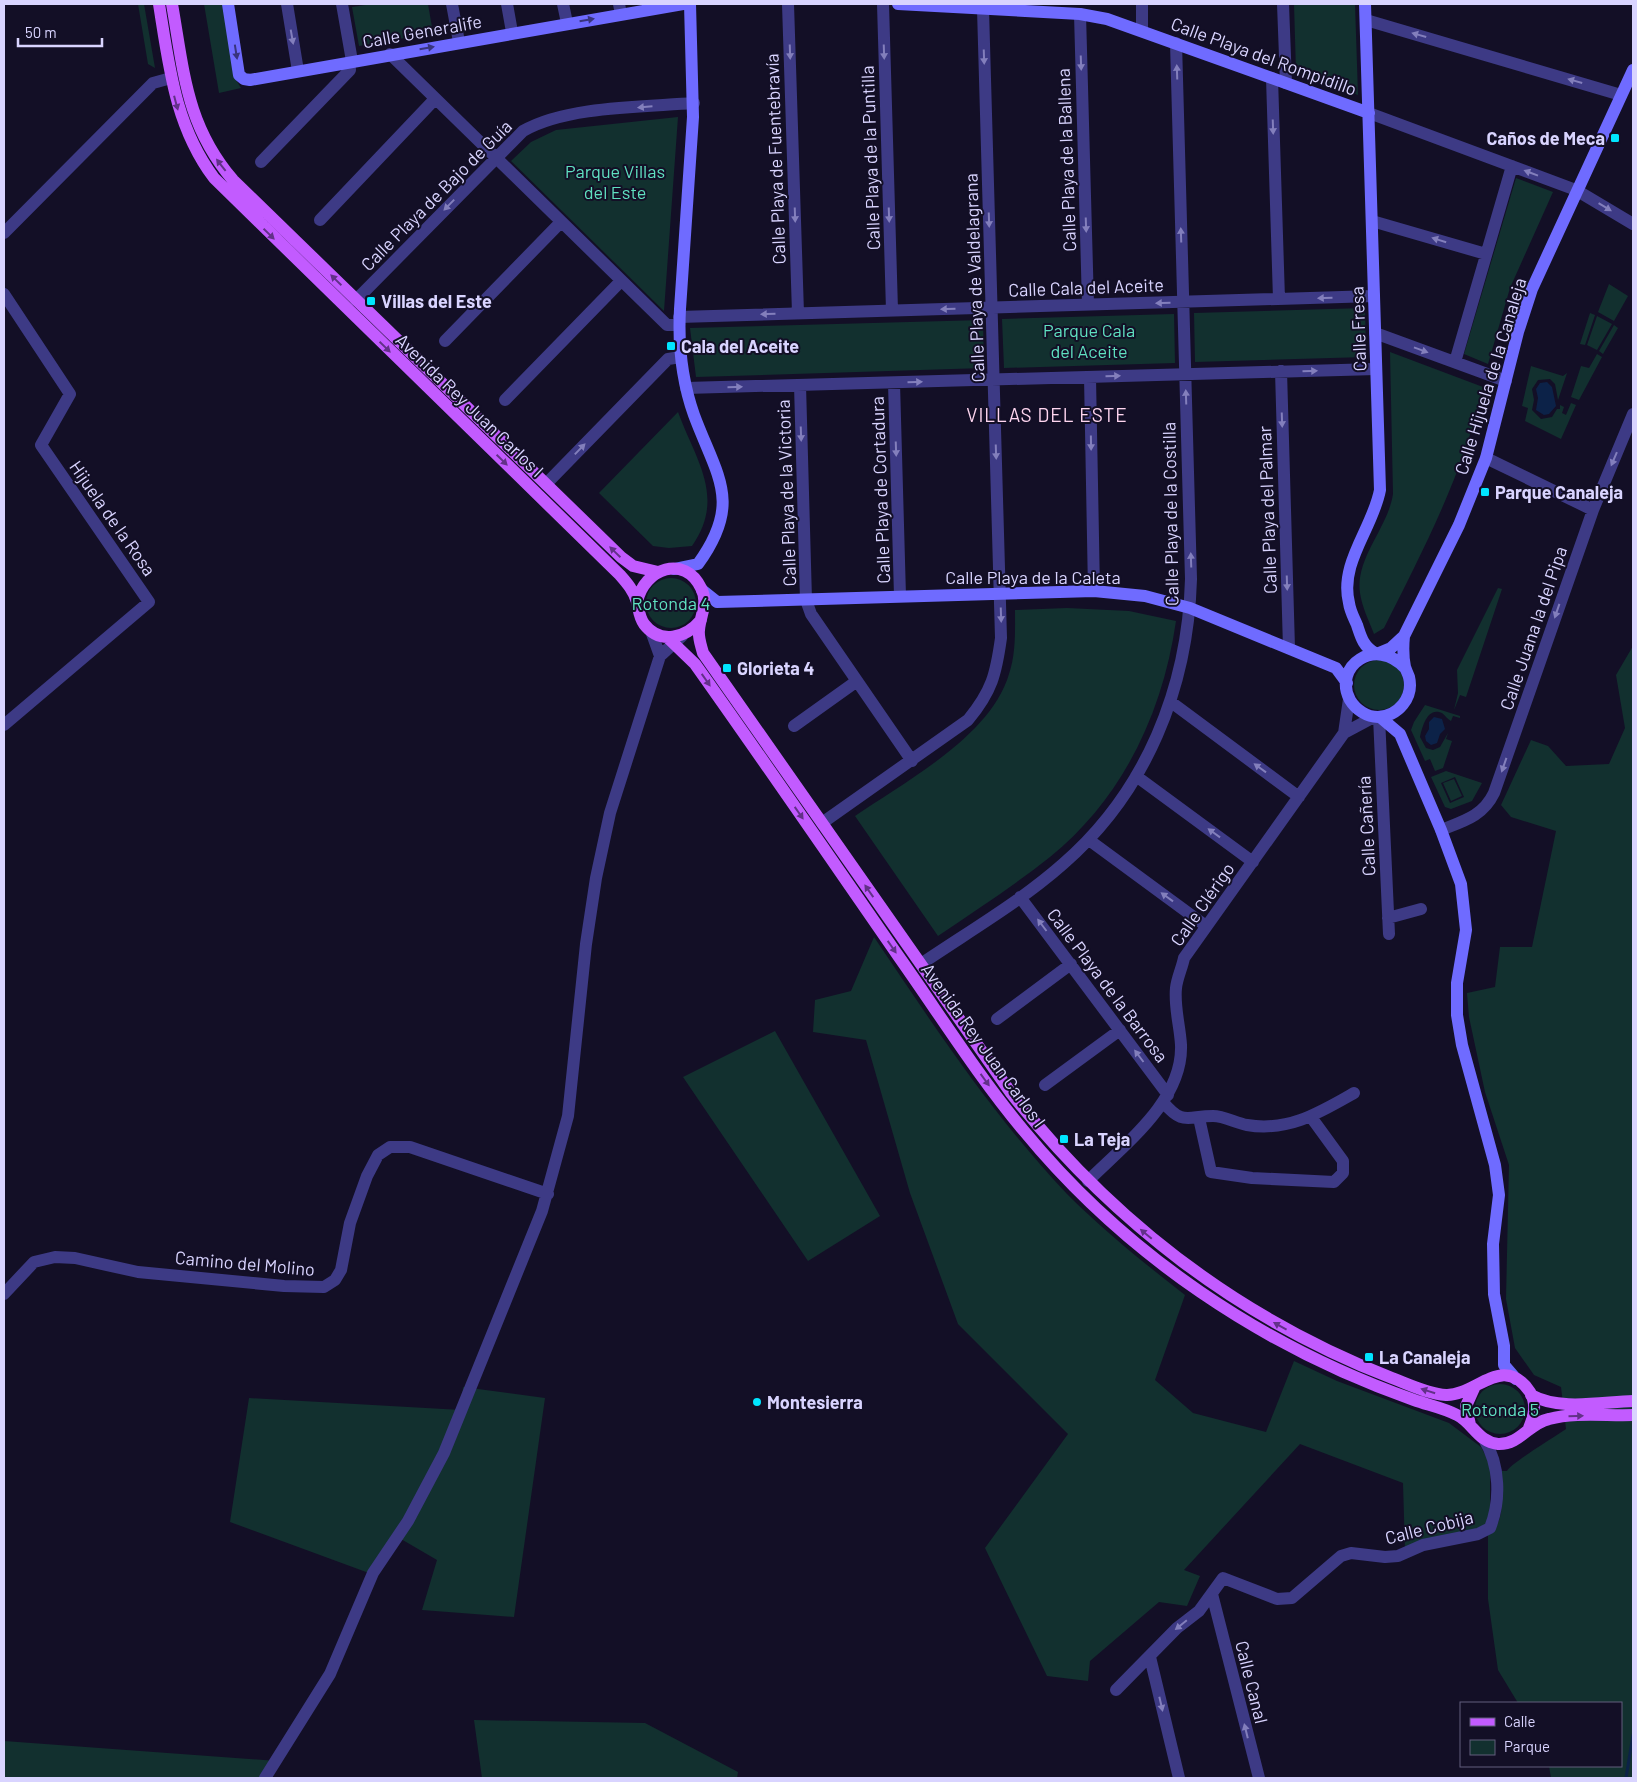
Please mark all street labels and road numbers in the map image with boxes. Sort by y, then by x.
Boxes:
street label: Calle Generalife [361,10,483,52]
street label: Calle Playa del Rompidillo [1168,12,1360,100]
street label: Calle Playa de Fuentebravía [760,53,790,265]
street label: Calle Playa de la Puntilla [856,65,884,251]
street label: Calle Playa de la Ballena [1052,68,1080,252]
street label: Calle Playa de Bajo de Guía [356,115,516,275]
street label: Calle Playa de Valdelagrana [959,173,989,383]
street label: Calle Cala del Aceite [1008,273,1164,301]
street label: Calle Hijuela de la Canaleja [1450,275,1530,477]
street label: Calle Fresa [1346,286,1370,372]
street label: Avenida Rey Juan Carlos I [391,329,549,481]
street label: Calle Playa de Cortadura [866,396,894,584]
street label: Calle Playa de la Victoria [772,399,800,587]
street label: Calle Playa de la Costilla [1157,422,1183,606]
street label: Calle Playa del Palmar [1253,425,1281,594]
street label: Hijuela de la Rosa [65,456,161,580]
street label: Calle Juana la del Pipa [1495,543,1571,713]
street label: Calle Playa de la Caleta [945,566,1121,588]
street label: Calle Cañería [1352,775,1380,877]
street label: Calle Clérigo [1165,858,1239,950]
street label: Calle Playa de la Barrosa [1043,904,1173,1066]
street label: Avenida Rey Juan Carlos I [917,959,1051,1131]
street label: Camino del Molino [174,1246,316,1280]
street label: Calle Cobija [1383,1505,1475,1549]
street label: Calle Canal [1231,1638,1273,1726]

